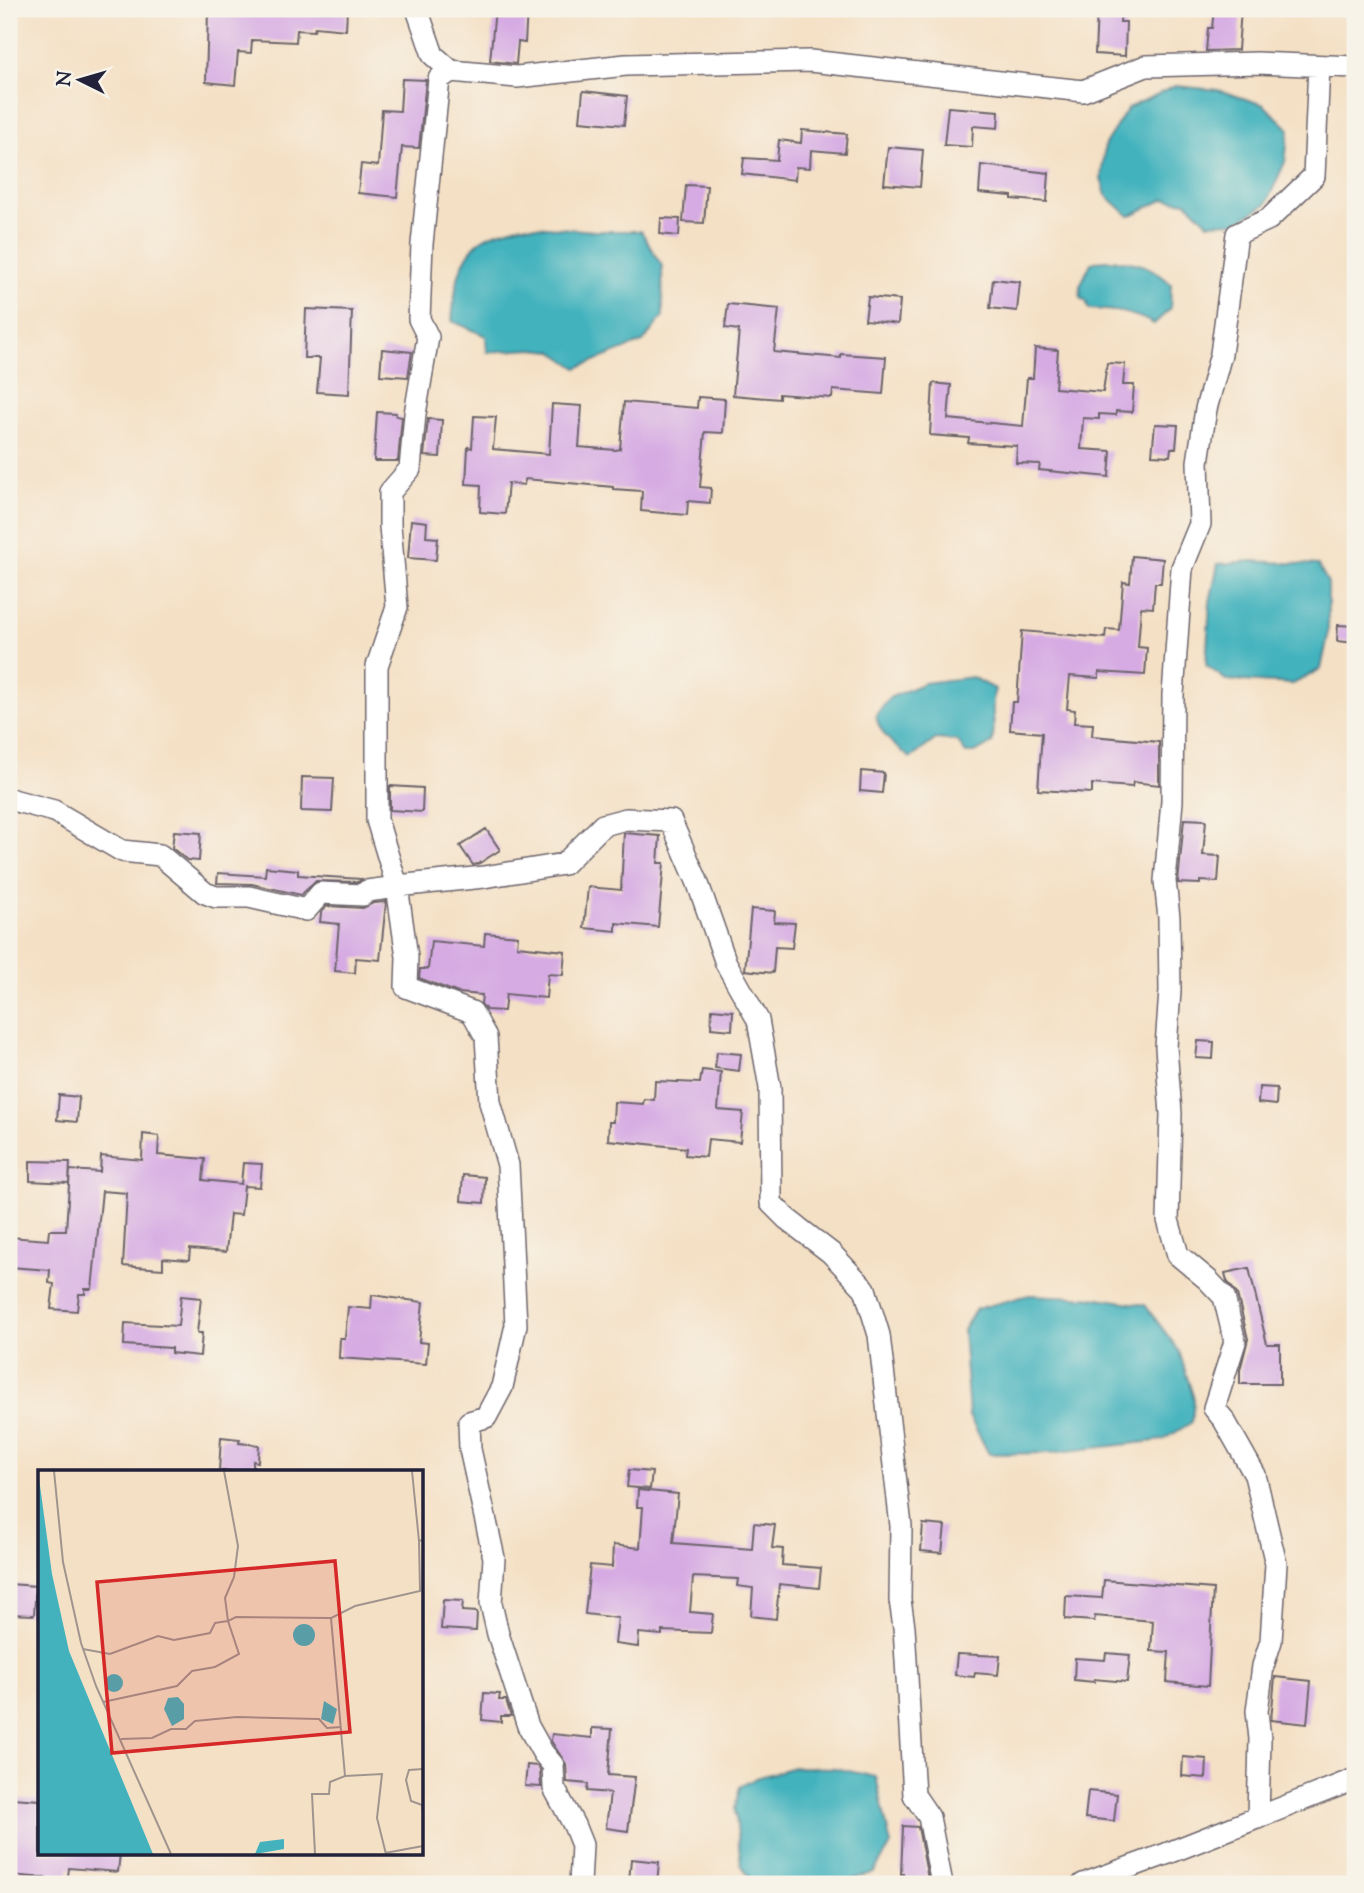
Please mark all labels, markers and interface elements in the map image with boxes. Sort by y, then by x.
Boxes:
north arrow [46,46,116,116]
text: N [51,70,80,87]
inset map [38,1470,424,1854]

